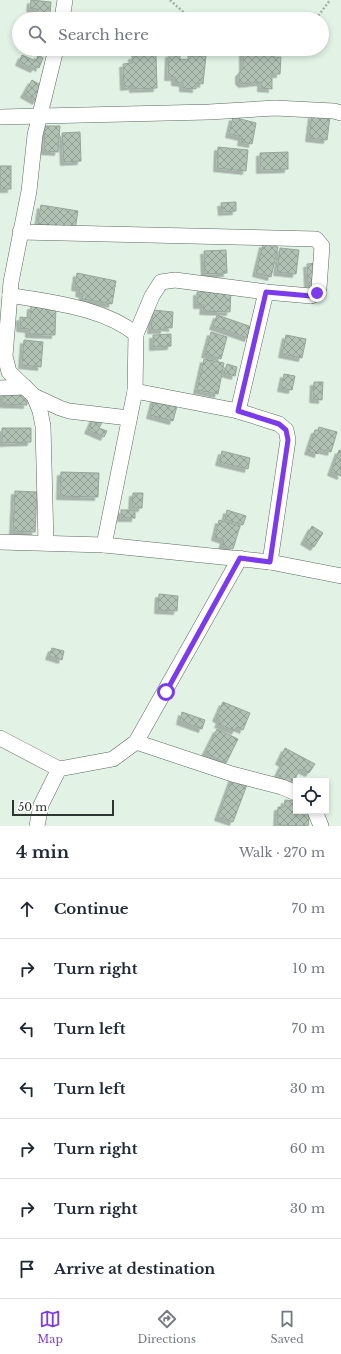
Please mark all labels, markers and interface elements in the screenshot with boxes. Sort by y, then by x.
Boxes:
search box [12,12,329,56]
icon: search [26,23,48,45]
text: Search here [58,25,149,44]
route end [308,284,326,302]
route start [157,683,175,701]
map controls [293,778,329,814]
button: locate [293,778,329,814]
scale bar [12,798,114,817]
text: 50 m [18,800,47,814]
text: 4 min [16,842,69,863]
text: Walk · 270 m [239,844,325,861]
icon: ahead [16,898,38,920]
text: Continue [54,899,129,918]
text: 70 m [292,900,325,917]
icon: right [16,958,38,980]
text: Turn right [54,959,137,978]
text: 10 m [292,960,325,977]
icon: left [16,1018,38,1040]
text: Turn left [54,1019,125,1038]
text: 70 m [292,1020,325,1037]
icon: left [16,1078,38,1100]
text: Turn left [54,1079,125,1098]
text: 30 m [290,1080,325,1097]
icon: right [16,1138,38,1160]
text: Turn right [54,1139,137,1158]
text: 60 m [290,1140,325,1157]
icon: right [16,1198,38,1220]
text: Turn right [54,1199,137,1218]
text: 30 m [290,1200,325,1217]
icon: arrive [16,1258,38,1280]
text: Arrive at destination [54,1259,215,1278]
tab: Map [37,1308,63,1346]
tab: Directions [137,1308,196,1346]
tab: Saved [271,1308,304,1346]

